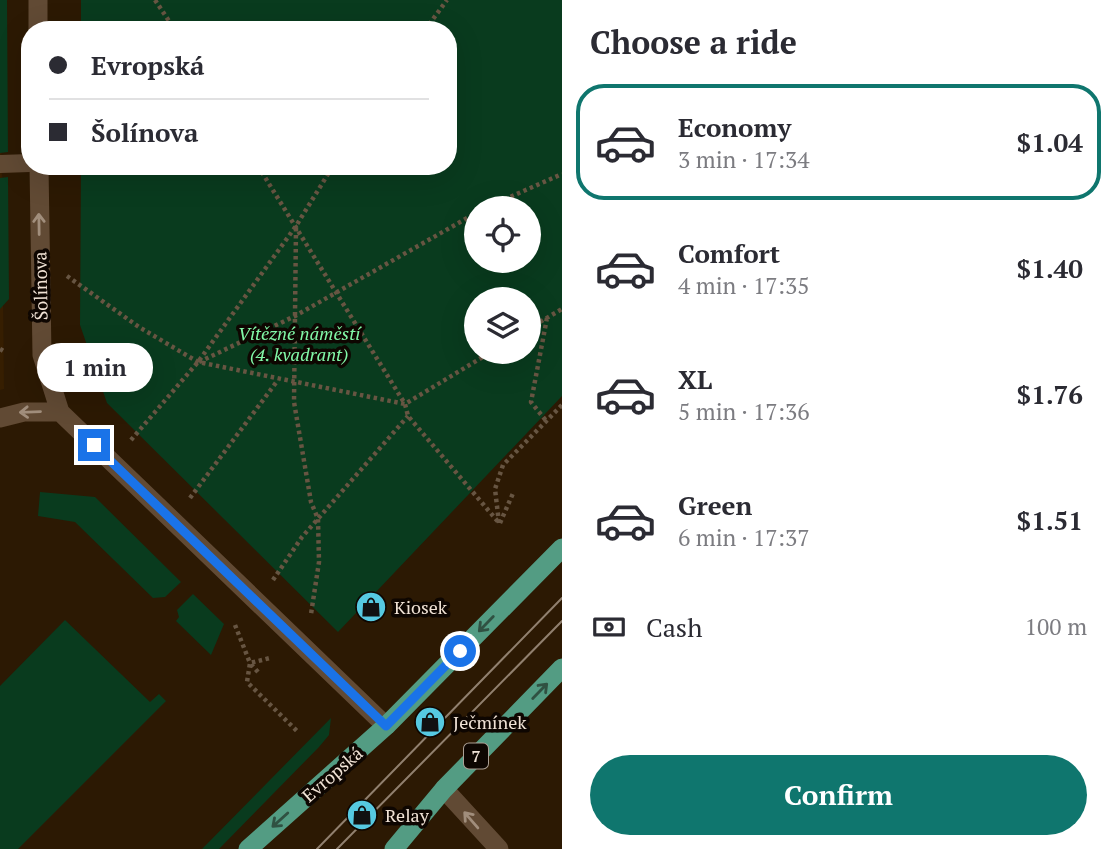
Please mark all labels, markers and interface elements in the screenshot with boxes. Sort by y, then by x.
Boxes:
text: Choose a ride [590,21,797,63]
text: Evropská [91,48,205,82]
text: Economy [678,110,791,144]
icon: car [594,111,657,174]
text: Šolínova [91,115,199,149]
text: $1.04 [1017,125,1083,159]
text: 3 min · 17:34 [678,144,810,175]
map controls [464,196,541,364]
button: locate [464,196,541,273]
one-way arrow [32,213,46,236]
text: Comfort [678,236,780,270]
icon: car [594,237,657,300]
street label: Šolínova [27,251,53,321]
text: $1.40 [1017,251,1083,285]
text: 4 min · 17:35 [678,270,810,301]
button: layers [464,287,541,364]
park label: Vítězné náměstí (4. kvadrant) [238,321,362,366]
callout: 1 min [36,344,152,392]
text: 1 min [64,352,126,383]
text: XL [678,362,712,396]
icon: car [594,363,657,426]
text: $1.76 [1017,377,1083,411]
text: 5 min · 17:36 [678,396,810,427]
one-way arrow [18,406,41,419]
route end [78,429,110,461]
text: Green [678,488,752,522]
icon: car [594,489,657,552]
text: $1.51 [1017,503,1083,537]
text: 6 min · 17:37 [678,522,810,553]
shop icon: Kiosek [354,590,388,624]
place label: Kiosek [394,595,448,619]
icon: cash [590,608,628,646]
text: Cash [646,610,702,644]
text: 100 m [1025,611,1087,642]
one-way arrow [478,616,495,633]
route start [444,635,476,667]
one-way arrow [531,682,548,699]
shop icon: Ječmínek [413,705,447,739]
place label: Ječmínek [453,710,527,734]
street label: Evropská [297,741,367,807]
road number: 7 [464,744,488,768]
button: Confirm [590,755,1087,835]
shop icon: Relay [345,798,379,832]
place label: Relay [385,803,430,827]
one-way arrow [463,811,479,829]
one-way arrow [271,812,289,828]

